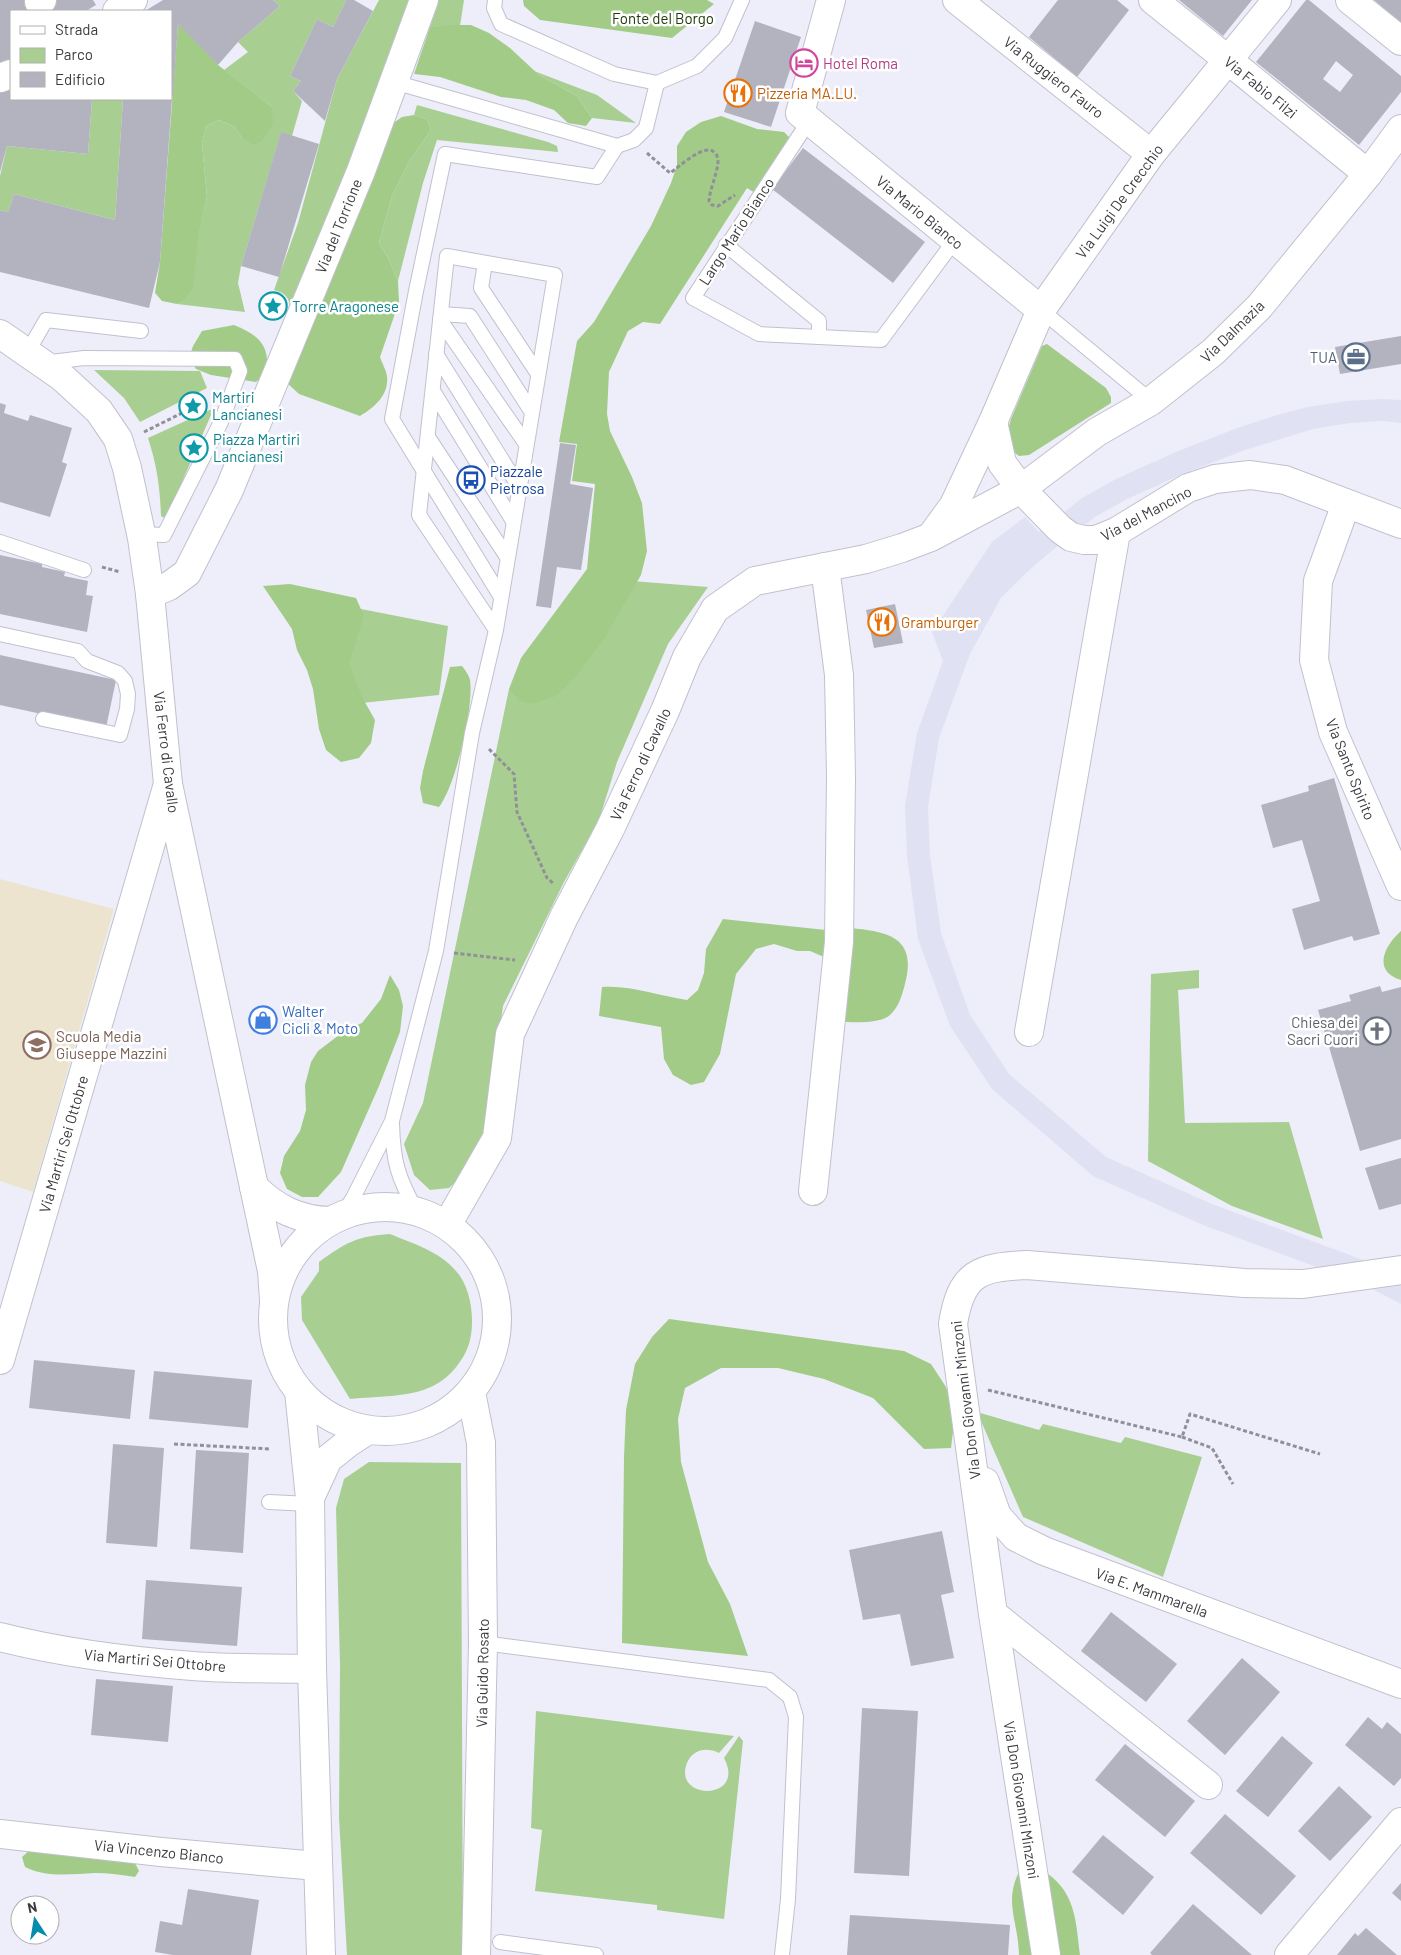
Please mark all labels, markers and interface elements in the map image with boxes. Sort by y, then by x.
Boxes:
park label: Fonte del Borgo [612,9,714,27]
legend [10,10,172,100]
text: Strada [55,20,98,38]
street label: Via Ruggiero Fauro [1000,32,1108,122]
text: Parco [55,45,93,63]
hotel icon: Hotel Roma [789,48,819,78]
street label: Via Fabio Filzi [1221,52,1301,122]
place label: Hotel Roma [823,54,898,72]
text: Edificio [55,70,105,88]
restaurant icon: Pizzeria MA.LU. [723,78,753,108]
place label: Pizzeria MA.LU. [757,84,857,102]
street label: Via Luigi De Crecchio [1071,140,1167,262]
street label: Via Mario Bianco [873,171,967,253]
street label: Largo Mario Bianco [695,174,777,288]
street label: Via del Torrione [311,176,365,276]
place icon: Torre Aragonese [258,291,288,321]
street label: Via Dalmazia [1196,296,1268,366]
place label: Torre Aragonese [292,297,399,315]
office icon: TUA [1341,342,1371,372]
place label: TUA [1310,348,1337,366]
place label: Martiri Lancianesi [212,388,282,423]
place icon: Martiri Lancianesi [178,391,208,421]
place label: Piazza Martiri Lancianesi [213,430,300,465]
place icon: Piazza Martiri Lancianesi [179,433,209,463]
place label: Piazzale Pietrosa [490,462,545,497]
bus stop icon: Piazzale Pietrosa [456,465,486,495]
street label: Via del Mancino [1098,482,1194,544]
restaurant icon: Gramburger [867,607,897,637]
place label: Gramburger [901,613,979,631]
street label: Via Ferro di Cavallo [151,690,183,814]
street label: Via Ferro di Cavallo [606,705,674,823]
street label: Via Santo Spirito [1322,716,1380,822]
place label: Walter Cicli & Moto [282,1002,358,1037]
shop icon: Walter Cicli & Moto [248,1005,278,1035]
place label: Chiesa dei Sacri Cuori [1287,1013,1358,1048]
church icon: Chiesa dei Sacri Cuori [1362,1016,1392,1046]
place label: Scuola Media Giuseppe Mazzini [56,1027,167,1062]
school or university icon: Scuola Media Giuseppe Mazzini [22,1030,52,1060]
street label: Via Martiri Sei Ottobre [35,1073,91,1215]
street label: Via Don Giovanni Minzoni [946,1320,984,1480]
street label: Via E. Mammarella [1093,1563,1211,1621]
street label: Via Guido Rosato [472,1618,492,1728]
street label: Via Martiri Sei Ottobre [83,1645,227,1675]
street label: Via Don Giovanni Minzoni [1001,1720,1043,1880]
street label: Via Vincenzo Bianco [93,1835,225,1867]
north arrow [10,1895,60,1945]
text: N [26,1898,39,1916]

